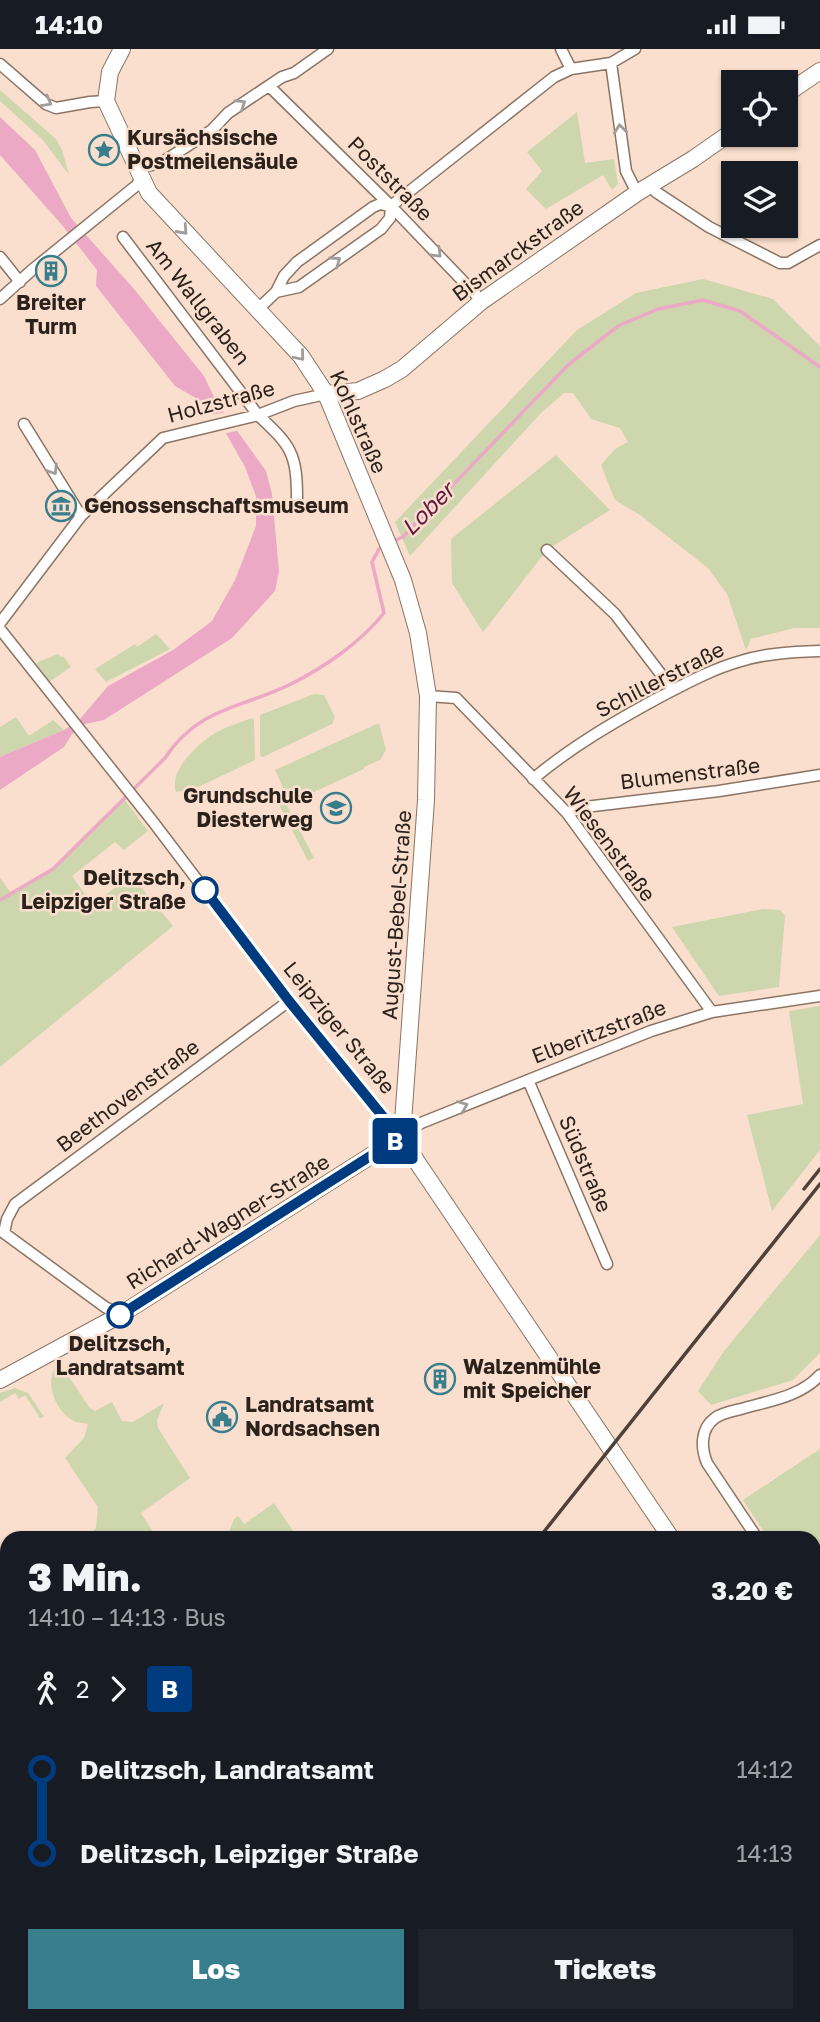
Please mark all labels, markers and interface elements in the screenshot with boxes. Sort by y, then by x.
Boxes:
text: 14:10 [35,9,103,40]
map controls [721,70,798,238]
button: locate [721,70,798,147]
one-way arrow [40,94,53,107]
one-way arrow [234,99,247,112]
one-way arrow [612,123,627,135]
place label: Kursächsische Postmeilensäule [127,124,298,174]
street label: Poststraße [343,130,439,226]
place icon: Kursächsische Postmeilensäule [87,133,121,167]
button: layers [721,161,798,238]
street label: Bismarckstraße [447,194,588,307]
one-way arrow [175,222,187,235]
street label: Am Wallgraben [141,233,256,370]
one-way arrow [428,245,441,258]
building icon: Breiter Turm [34,254,68,288]
one-way arrow [328,257,341,269]
place label: Breiter Turm [16,289,86,339]
one-way arrow [292,347,304,360]
street label: Kohlstraße [325,366,393,477]
street label: Holzstraße [164,374,277,428]
one-way arrow [44,462,57,475]
water label: Lober [395,474,462,541]
museum icon: Genossenschaftsmuseum [44,489,78,523]
place label: Genossenschaftsmuseum [84,492,349,518]
street label: Schillerstraße [591,636,728,723]
street label: Blumenstraße [618,752,761,794]
street label: Wiesenstraße [558,780,662,906]
place label: Grundschule Diesterweg [183,782,313,832]
school or university icon: Grundschule Diesterweg [319,791,353,825]
street label: August-Bebel-Straße [376,809,416,1021]
place label: Delitzsch, Leipziger Straße [21,864,186,914]
marker: Delitzsch, Leipziger Straße [192,877,218,903]
street label: Leipziger Straße [278,956,401,1099]
street label: Elberitzstraße [528,994,669,1069]
street label: Beethovenstraße [51,1033,204,1157]
one-way arrow [457,1100,469,1114]
street label: Südstraße [554,1111,618,1216]
line badge: B [372,1118,418,1164]
text: B [387,1126,403,1155]
street label: Richard-Wagner-Straße [121,1148,334,1294]
marker: Delitzsch, Landratsamt [107,1302,133,1328]
place label: Delitzsch, Landratsamt [55,1330,185,1380]
place label: Walzenmühle mit Speicher [463,1353,601,1403]
building icon: Walzenmühle mit Speicher [423,1362,457,1396]
place label: Landratsamt Nordsachsen [245,1391,380,1441]
public building icon: Landratsamt Nordsachsen [205,1400,239,1434]
text: 3 Min. [28,1554,142,1599]
text: 3.20 € [711,1575,793,1606]
text: 14:10 – 14:13 · Bus [28,1603,226,1631]
icon: walk [28,1670,66,1708]
icon: forward [99,1670,137,1708]
text: B [161,1674,178,1703]
text: 2 [76,1675,89,1703]
text: Delitzsch, Landratsamt [80,1754,374,1785]
text: 14:12 [736,1755,793,1783]
text: Delitzsch, Leipziger Straße [80,1838,419,1869]
text: 14:13 [736,1839,793,1867]
button: Los [28,1929,404,2009]
button: Tickets [418,1929,793,2009]

